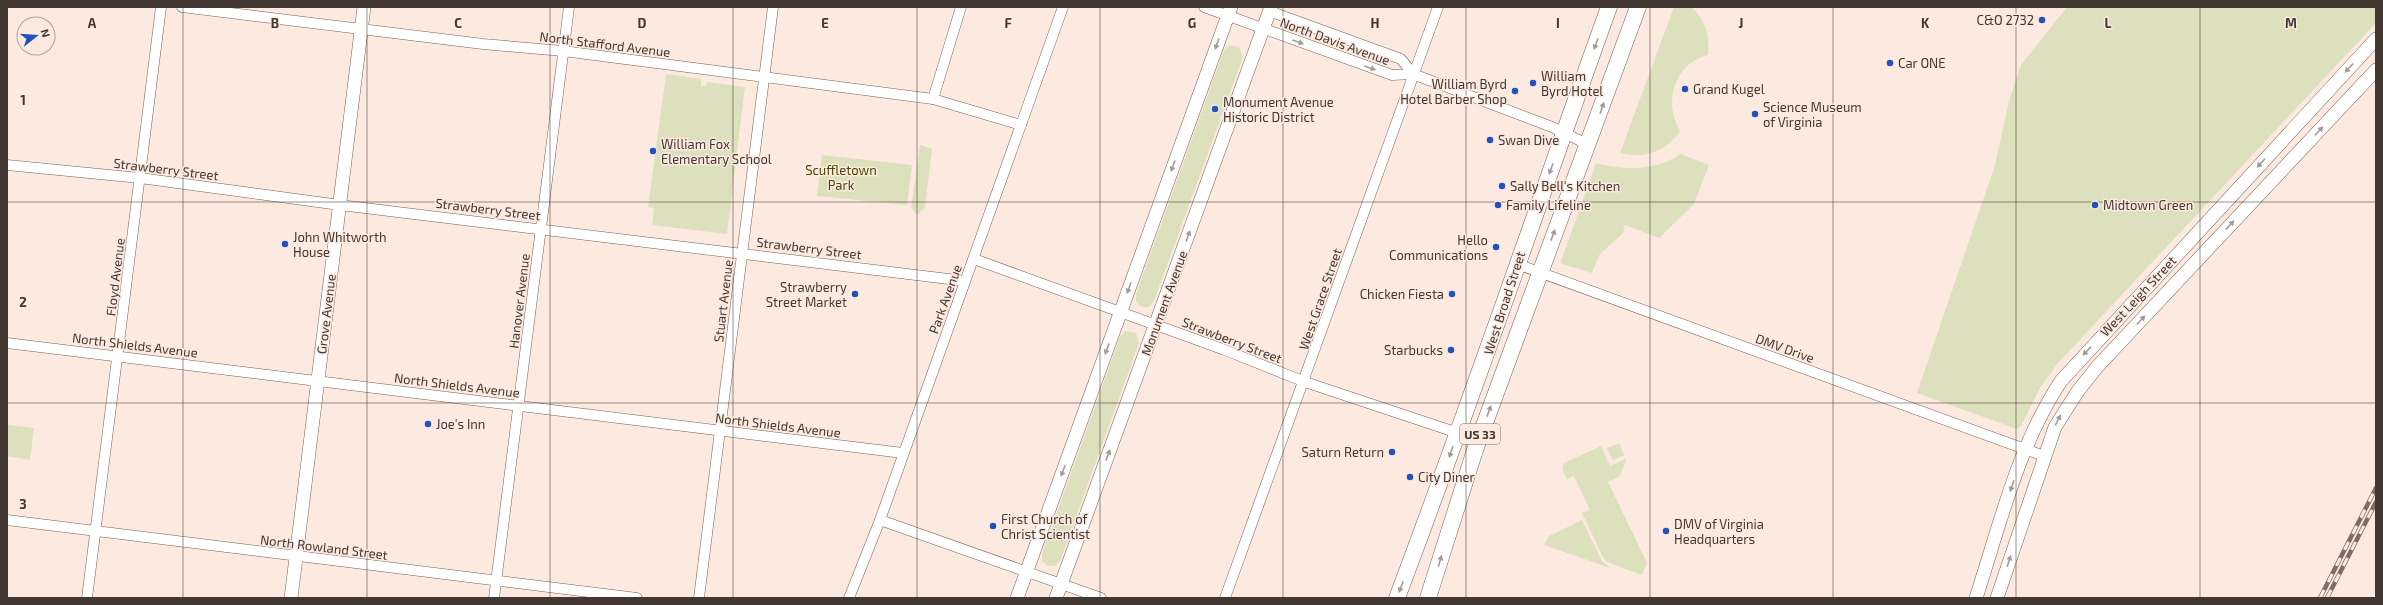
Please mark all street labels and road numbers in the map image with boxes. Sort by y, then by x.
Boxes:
street label: North Davis Avenue [1278,14,1392,68]
street label: North Stafford Avenue [539,28,671,60]
street label: Strawberry Street [113,155,219,183]
street label: Strawberry Street [435,195,541,223]
street label: Strawberry Street [756,234,862,262]
street label: Floyd Avenue [102,237,128,317]
street label: West Grace Street [1295,246,1345,352]
street label: Monument Avenue [1138,248,1190,358]
street label: West Broad Street [1480,249,1528,357]
street label: West Leigh Street [2097,252,2179,340]
street label: Hanover Avenue [505,253,533,349]
street label: Stuart Avenue [710,259,736,343]
street label: Park Avenue [925,262,965,336]
street label: Grove Avenue [313,273,339,355]
street label: Strawberry Street [1180,314,1284,366]
street label: North Shields Avenue [71,329,199,361]
street label: DMV Drive [1753,330,1817,366]
street label: North Shields Avenue [393,369,521,401]
street label: North Shields Avenue [714,409,842,441]
road number: US 33 [1460,424,1500,444]
street label: North Rowland Street [259,531,389,563]

